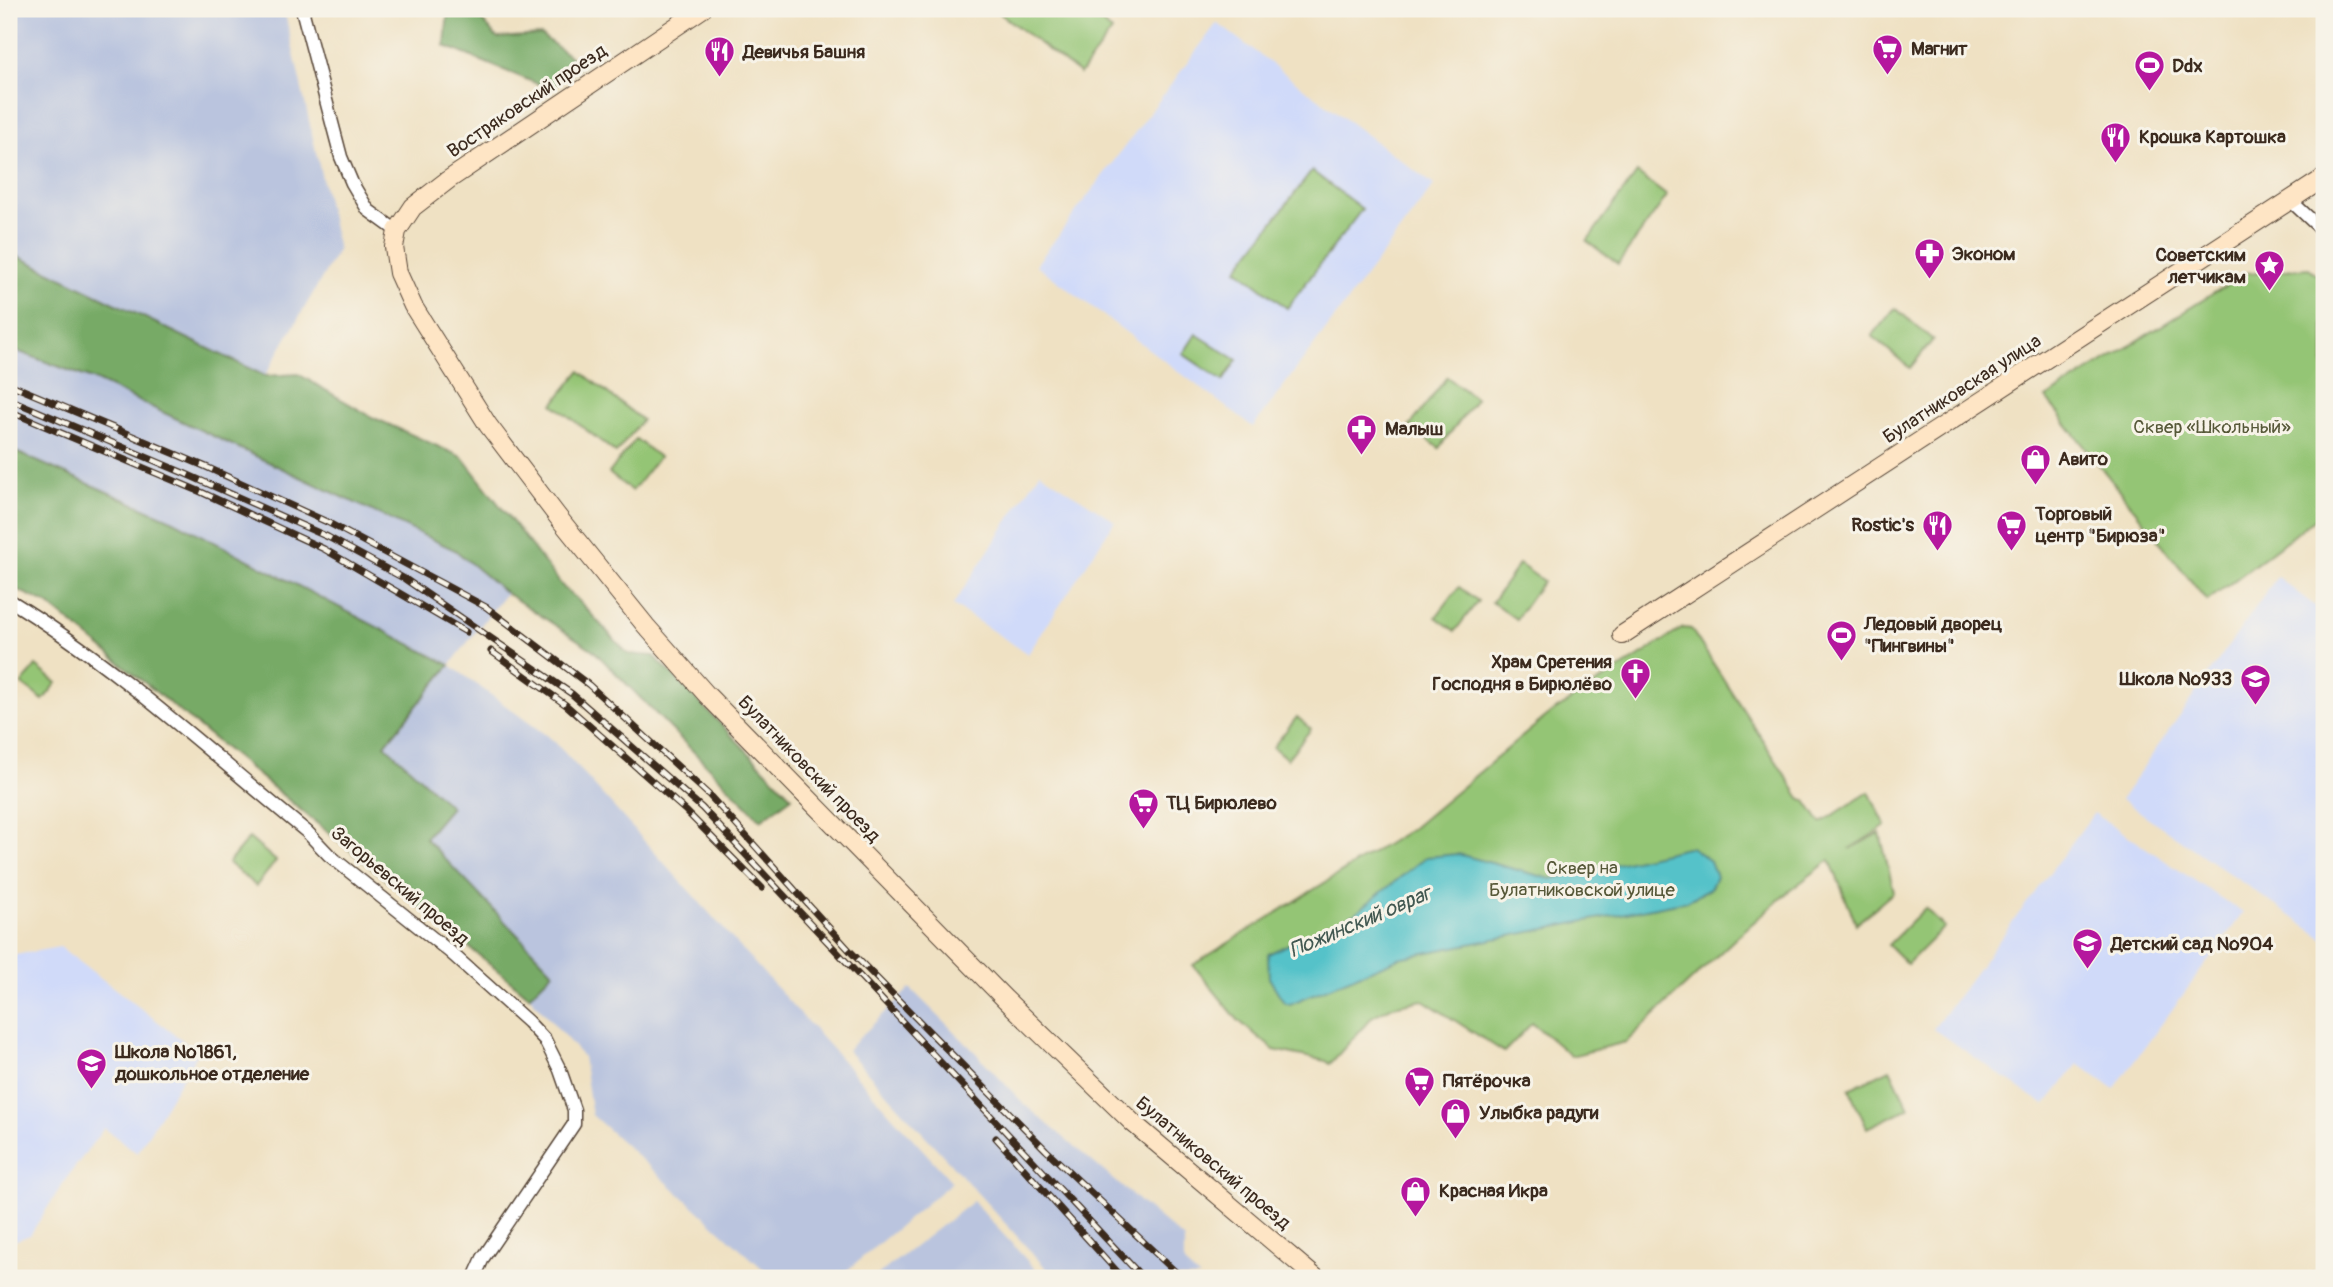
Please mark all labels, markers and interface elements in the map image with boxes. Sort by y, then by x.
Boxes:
supermarket icon: Магнит [1871,32,1905,76]
restaurant icon: Девичья Башня [703,35,737,79]
place label: Магнит [1911,37,1968,61]
street label: Востряковский проезд [443,38,612,163]
place label: Девичья Башня [742,40,865,64]
sports icon: Ddx [2132,49,2166,93]
place label: Ddx [2172,54,2203,78]
restaurant icon: Крошка Картошка [2099,120,2133,164]
place label: Крошка Картошка [2139,125,2286,149]
pharmacy icon: Эконом [1912,237,1946,281]
place label: Эконом [1952,242,2016,266]
place label: Cоветским летчикам [2155,243,2246,289]
place icon: Cоветским летчикам [2252,249,2286,293]
street label: Булатниковская улица [1878,329,2046,449]
pharmacy icon: Малыш [1345,412,1379,456]
park label: Сквер «Школьный» [2133,415,2291,439]
place label: Малыш [1385,417,1443,441]
shop icon: Авито [2018,442,2052,486]
place label: Авито [2058,447,2109,471]
place label: Торговый центр "Бирюза" [2034,502,2165,548]
restaurant icon: Rostic's [1920,508,1954,552]
supermarket icon: Торговый центр "Бирюза" [1995,508,2029,552]
place label: Rostic's [1851,513,1914,537]
place label: Ледовый дворец "Пингвины" [1863,612,2002,658]
sports icon: Ледовый дворец "Пингвины" [1824,618,1858,662]
place label: Храм Сретения Господня в Бирюлёво [1432,650,1613,696]
church icon: Храм Сретения Господня в Бирюлёво [1618,656,1652,700]
school or university icon: Школа №933 [2238,662,2272,706]
place label: Школа №933 [2118,667,2232,691]
street label: Булатниковский проезд [733,691,886,848]
supermarket icon: ТЦ Бирюлево [1126,786,1160,830]
place label: ТЦ Бирюлево [1165,791,1277,815]
street label: Загорьевский проезд [326,821,475,951]
park label: Сквер на Булатниковской улице [1489,856,1676,902]
water label: Пожинский овраг [1285,879,1437,964]
school or university icon: Детский сад №904 [2071,927,2105,971]
place label: Детский сад №904 [2110,932,2273,956]
place label: Школа №1861, дошкольное отделение [114,1040,310,1086]
school or university icon: Школа №1861, дошкольное отделение [75,1046,109,1090]
supermarket icon: Пятёрочка [1403,1064,1437,1108]
place label: Пятёрочка [1443,1069,1531,1093]
street label: Булатниковский проезд [1131,1091,1296,1235]
shop icon: Улыбка радуги [1439,1096,1473,1140]
place label: Улыбка радуги [1479,1101,1599,1125]
shop icon: Красная Икра [1399,1174,1433,1218]
place label: Красная Икра [1439,1179,1548,1203]

